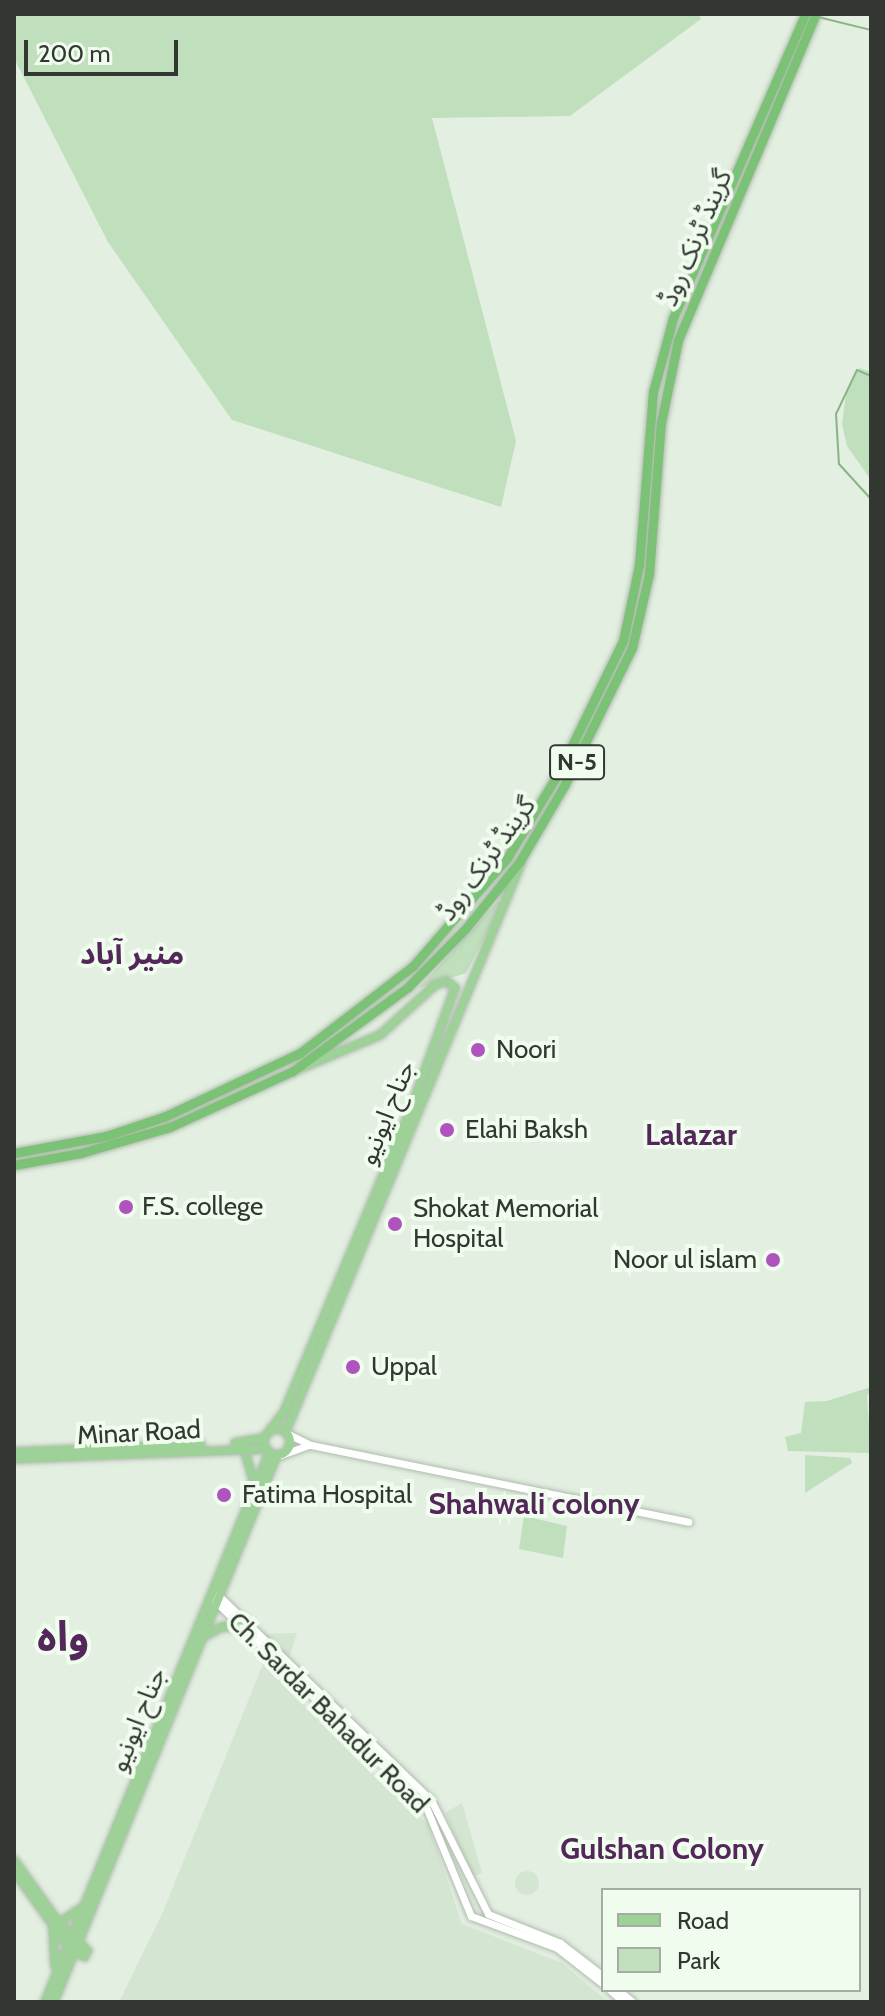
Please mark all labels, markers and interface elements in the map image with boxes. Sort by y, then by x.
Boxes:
scale bar [28,24,182,74]
text: 200 m [38,39,111,68]
street label: گرینڈ ٹرنک روڈ [653,165,739,311]
road number: N-5 [549,742,605,782]
street label: گرینڈ ٹرنک روڈ [432,791,542,927]
district label: منیر آباد [80,936,184,972]
place label: Noori [496,1034,556,1066]
marker: Noori [467,1039,489,1061]
street label: جناح ایونیو [352,1056,422,1170]
place label: Elahi Baksh [465,1114,588,1146]
district label: Lalazar [645,1117,737,1153]
marker: Elahi Baksh [436,1119,458,1141]
place label: F.S. college [142,1191,263,1223]
place label: Shokat Memorial Hospital [413,1193,598,1254]
marker: F.S. college [117,1198,135,1216]
marker: Shokat Memorial Hospital [384,1213,406,1235]
place label: Noor ul islam [613,1244,757,1276]
marker: Noor ul islam [764,1251,782,1269]
place label: Uppal [371,1351,437,1383]
marker: Uppal [342,1356,364,1378]
street label: Minar Road [76,1414,202,1452]
place label: Fatima Hospital [242,1479,412,1511]
marker: Fatima Hospital [213,1484,235,1506]
district label: Shahwali colony [428,1486,640,1522]
street label: Ch. Sardar Bahadur Road [221,1606,435,1820]
district label: واہ [37,1611,89,1661]
street label: جناح ایونیو [103,1663,173,1777]
district label: Gulshan Colony [560,1831,764,1867]
legend [601,1888,861,1992]
text: Road [677,1906,729,1935]
text: Park [677,1946,720,1975]

